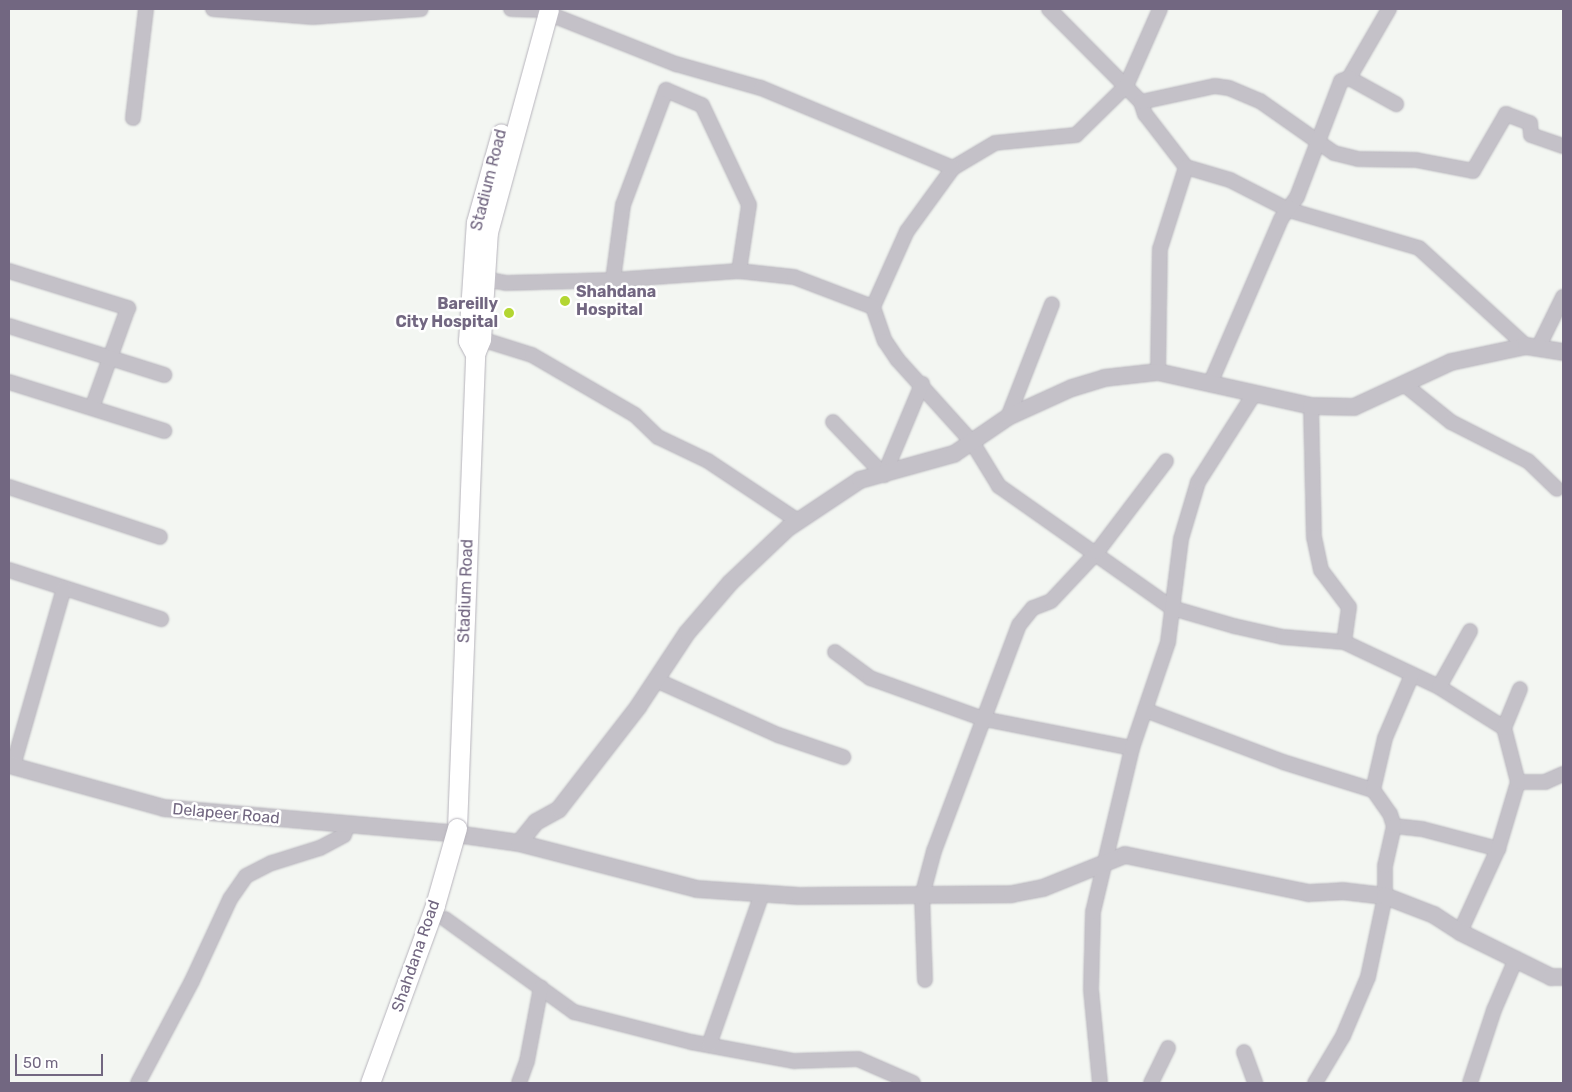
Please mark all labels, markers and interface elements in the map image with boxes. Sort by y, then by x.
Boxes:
street label: Stadium Road [467,127,511,233]
place label: Shahdana Hospital [576,282,656,320]
place label: Bareilly City Hospital [395,294,498,332]
marker: Shahdana Hospital [558,294,572,308]
marker: Bareilly City Hospital [502,306,516,320]
street label: Stadium Road [455,539,477,643]
street label: Delapeer Road [171,800,281,828]
street label: Shahdana Road [388,898,444,1014]
scale bar [18,1044,105,1076]
text: 50 m [23,1054,58,1072]

